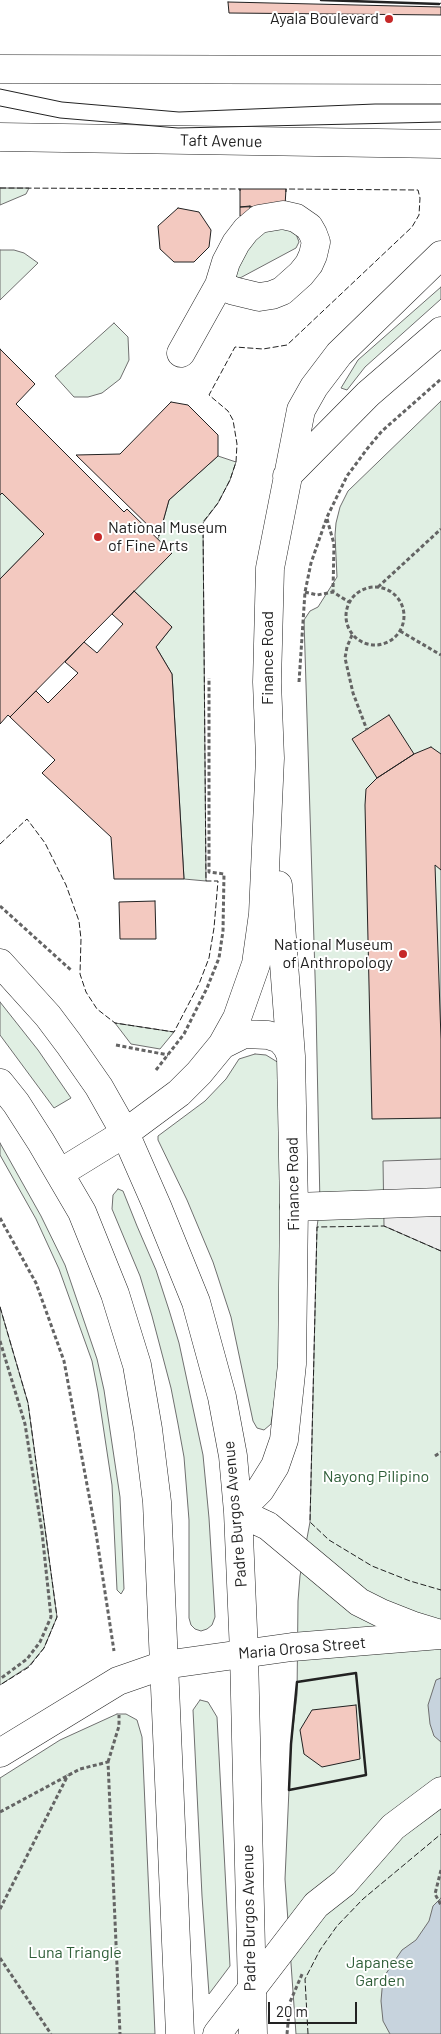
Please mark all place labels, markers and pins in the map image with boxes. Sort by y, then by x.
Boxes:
place label: Ayala Boulevard [270,9,379,29]
marker: Ayala Boulevard [383,13,395,25]
place label: National Museum of Fine Arts [108,518,227,556]
marker: National Museum of Fine Arts [92,531,104,543]
place label: National Museum of Anthropology [274,935,393,973]
marker: National Museum of Anthropology [397,948,409,960]

